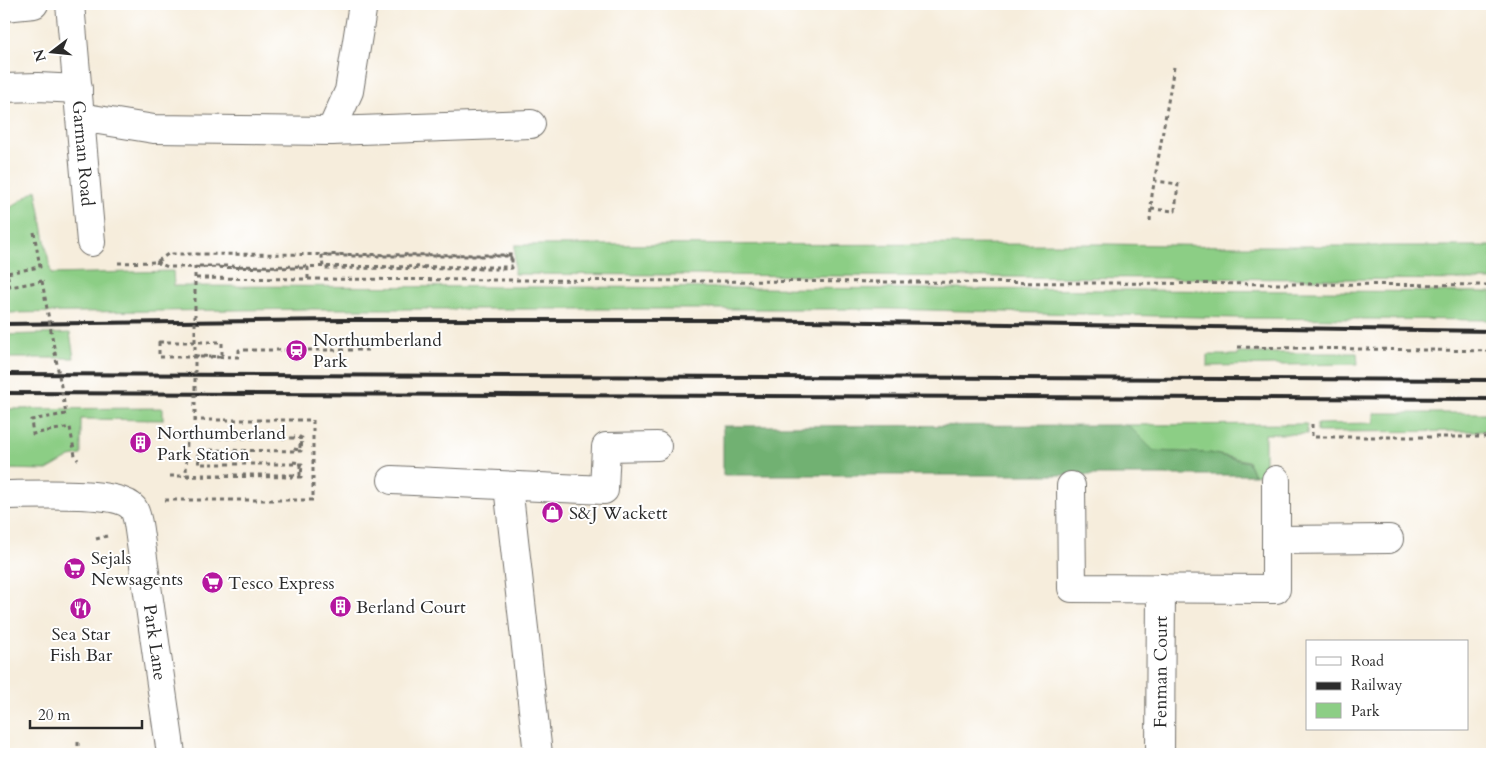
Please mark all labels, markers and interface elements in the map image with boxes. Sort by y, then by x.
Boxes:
north arrow [28,28,78,78]
text: N [29,47,51,64]
street label: Garman Road [66,99,100,208]
place label: Northumberland Park [313,328,442,374]
station icon: Northumberland Park [285,338,309,362]
place label: Northumberland Park Station [157,421,286,467]
building icon: Northumberland Park Station [129,431,153,455]
shop icon: S&J Wackett [541,501,565,525]
place label: S&J Wackett [569,501,668,526]
place label: Sejals Newsagents [91,546,183,592]
supermarket icon: Sejals Newsagents [63,556,87,580]
supermarket icon: Tesco Express [200,571,224,595]
place label: Tesco Express [228,571,335,596]
building icon: Berland Court [328,595,352,619]
place label: Berland Court [356,595,466,620]
restaurant icon: Sea Star Fish Bar [69,597,93,621]
street label: Park Lane [137,603,173,682]
street label: Fenman Court [1148,615,1173,728]
place label: Sea Star Fish Bar [50,622,113,668]
legend [1306,640,1468,730]
text: Road [1351,651,1384,671]
text: Railway [1351,675,1402,695]
scale bar [30,698,142,730]
text: Park [1351,701,1380,721]
text: 20 m [38,705,70,725]

